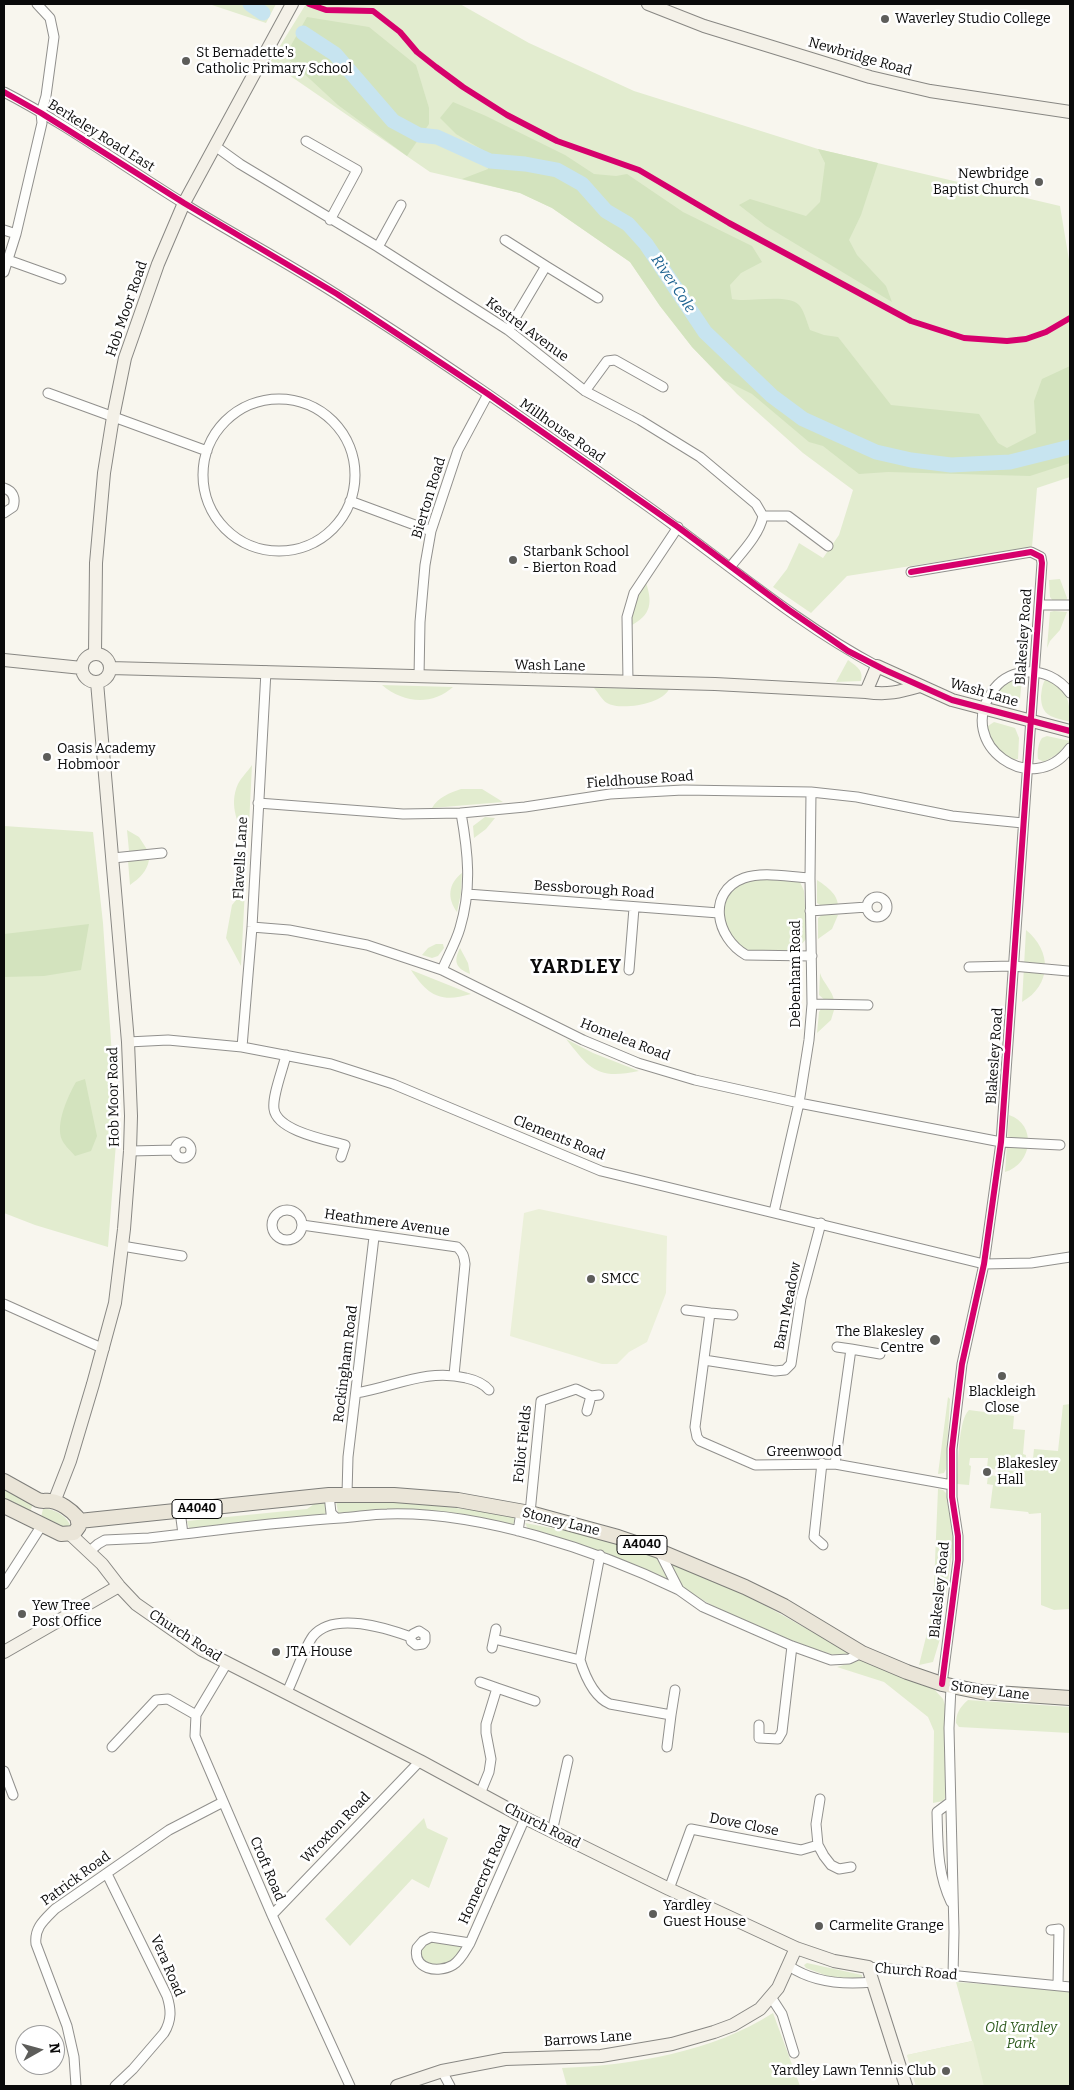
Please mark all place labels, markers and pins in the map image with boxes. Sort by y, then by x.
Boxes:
place label: Waverley Studio College [895,11,1051,27]
marker: Waverley Studio College [879,13,891,25]
place label: St Bernadette's Catholic Primary School [196,45,352,78]
marker: St Bernadette's Catholic Primary School [180,55,192,67]
place label: Newbridge Baptist Church [933,166,1029,198]
marker: Newbridge Baptist Church [1033,176,1045,188]
place label: Starbank School - Bierton Road [523,544,629,576]
marker: Starbank School - Bierton Road [507,554,519,566]
place label: Oasis Academy Hobmoor [57,741,156,774]
marker: Oasis Academy Hobmoor [41,751,53,763]
place label: SMCC [601,1271,639,1287]
marker: SMCC [585,1273,597,1285]
place label: The Blakesley Centre [836,1324,924,1356]
marker: The Blakesley Centre [928,1333,942,1347]
marker: Blackleigh Close [996,1370,1008,1382]
place label: Blackleigh Close [968,1384,1036,1416]
place label: Blakesley Hall [997,1456,1058,1488]
marker: Blakesley Hall [981,1466,993,1478]
place label: Yew Tree Post Office [32,1598,102,1630]
marker: Yew Tree Post Office [16,1608,28,1620]
place label: JTA House [286,1644,352,1660]
marker: JTA House [270,1646,282,1658]
place label: Yardley Guest House [663,1898,746,1930]
marker: Yardley Guest House [647,1908,659,1920]
place label: Carmelite Grange [829,1918,944,1934]
marker: Carmelite Grange [813,1920,825,1932]
place label: Yardley Lawn Tennis Club [771,2063,936,2079]
marker: Yardley Lawn Tennis Club [940,2065,952,2077]

